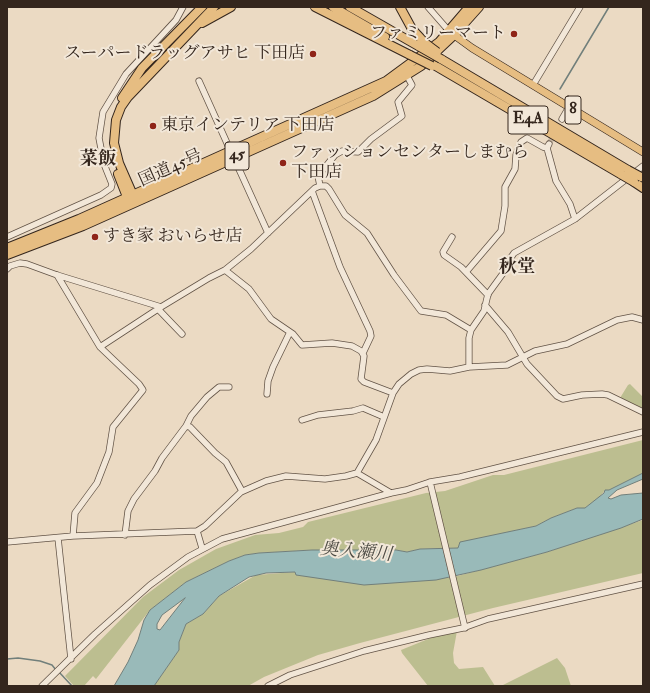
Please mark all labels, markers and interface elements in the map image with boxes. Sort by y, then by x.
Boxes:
place label: ファミリーマート [370,24,506,44]
marker: ファミリーマート [509,29,519,39]
place label: スーパードラッグアサヒ 下田店 [64,44,305,64]
marker: スーパードラッグアサヒ 下田店 [308,49,318,59]
road number: 8 [565,96,581,124]
road number: E4A [508,106,548,134]
place label: 東京インテリア 下田店 [161,116,335,136]
marker: 東京インテリア 下田店 [148,121,158,131]
road number: 45 [225,142,249,170]
place label: ファッションセンターしまむら 下田店 [291,143,529,183]
street label: 国道45号 [136,146,206,192]
district label: 菜飯 [80,149,116,171]
marker: ファッションセンターしまむら 下田店 [278,158,288,168]
place label: すき家 おいらせ店 [103,227,243,247]
marker: すき家 おいらせ店 [90,232,100,242]
district label: 秋堂 [499,257,535,279]
water label: 奥入瀬川 [319,539,393,567]

